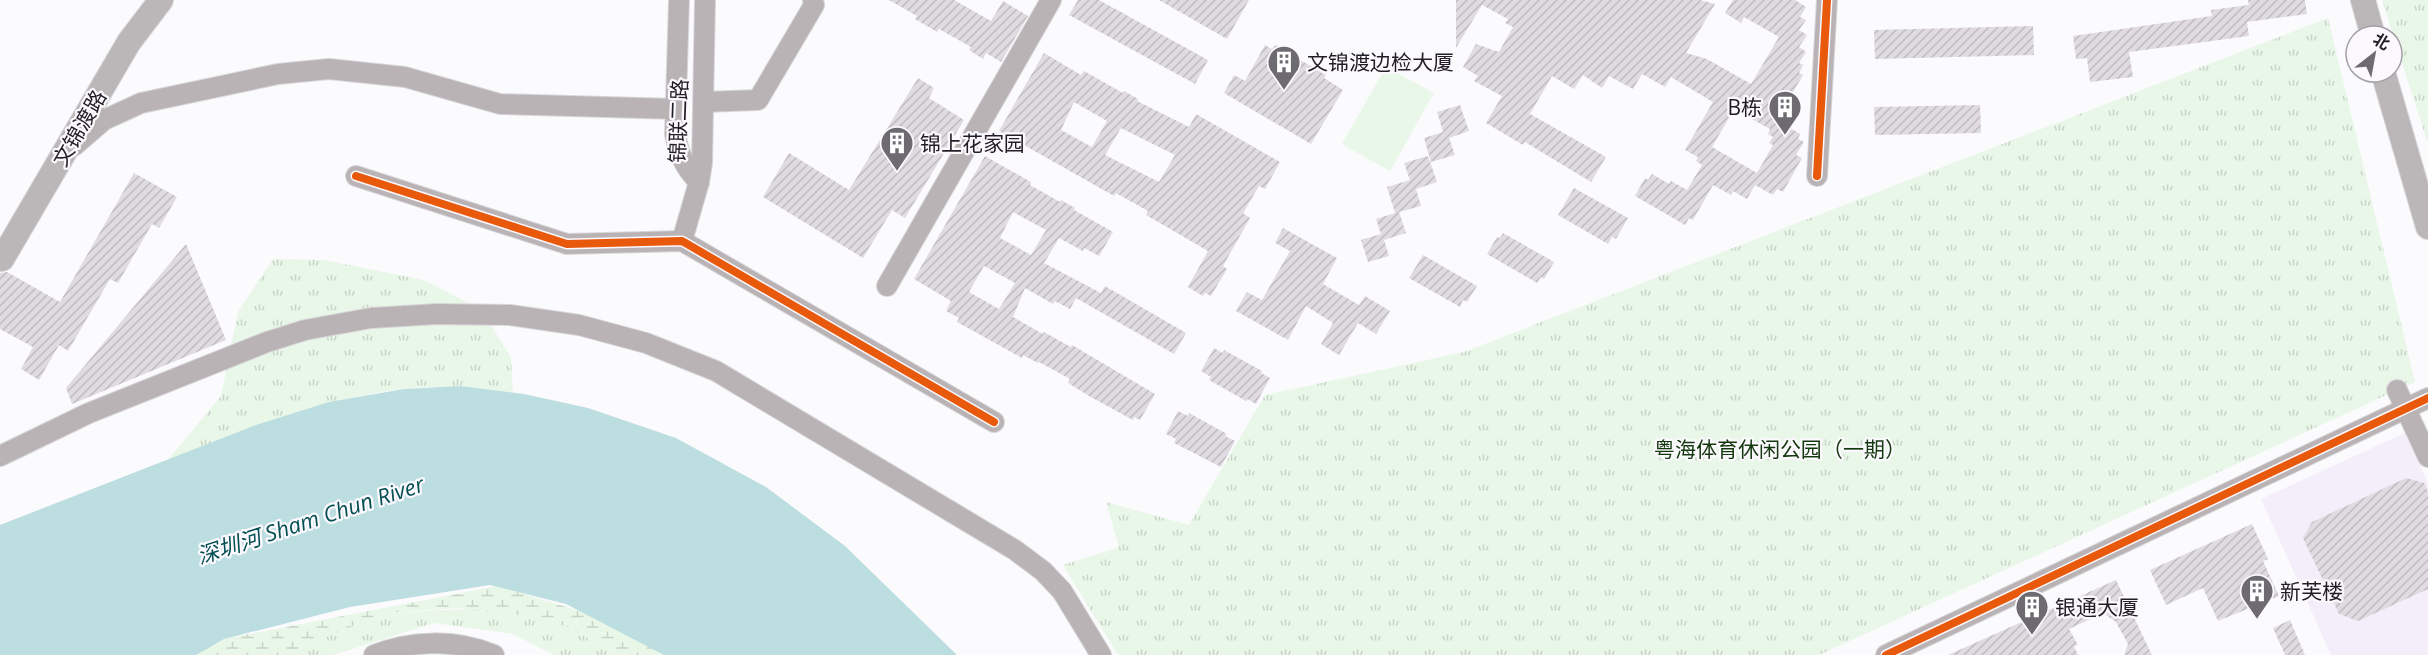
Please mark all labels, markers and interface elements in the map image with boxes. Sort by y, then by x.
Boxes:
north arrow [2344,24,2404,84]
text: 北 [2369,28,2394,55]
building icon: 文锦渡边检大厦 [1266,44,1302,91]
place label: 文锦渡边检大厦 [1307,48,1454,76]
street label: 锦联二路 [663,79,693,163]
street label: 文锦渡路 [46,85,112,171]
building icon: B栋 [1767,89,1803,136]
place label: B栋 [1727,93,1762,121]
building icon: 锦上花家园 [879,125,915,172]
place label: 锦上花家园 [920,129,1025,157]
park label: 粤海体育休闲公园（一期） [1654,435,1906,463]
water label: 深圳河 Sham Chun River [192,468,429,570]
building icon: 新芙楼 [2239,573,2275,620]
place label: 新芙楼 [2280,577,2343,605]
building icon: 银通大厦 [2014,589,2050,636]
place label: 银通大厦 [2055,593,2139,621]

